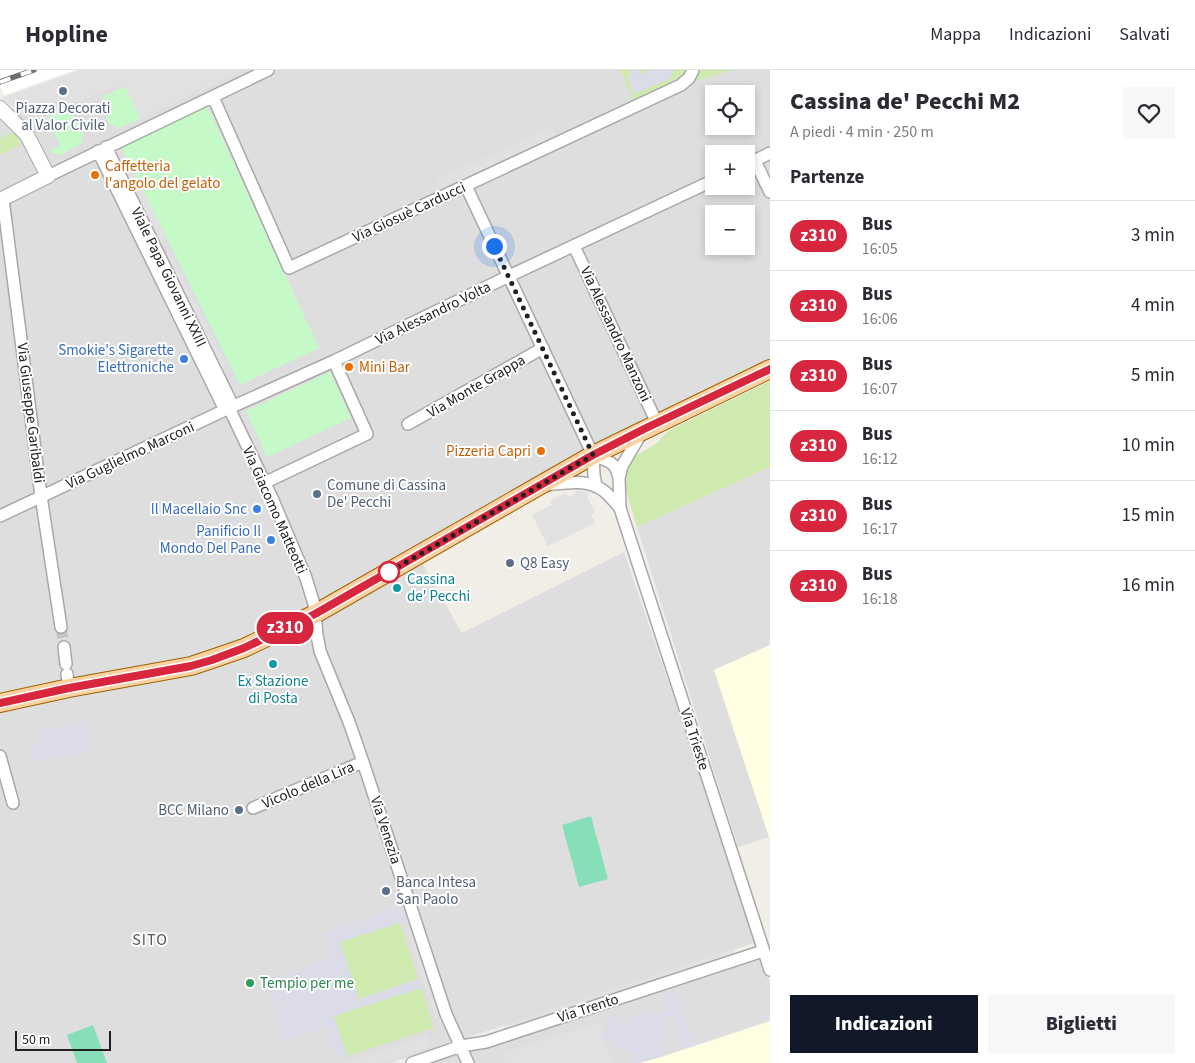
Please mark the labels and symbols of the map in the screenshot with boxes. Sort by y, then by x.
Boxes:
marker: Piazza Decorati al Valor Civile [57,85,69,97]
place label: Piazza Decorati al Valor Civile [16,98,111,136]
place label: Caffetteria l'angolo del gelato [105,156,220,194]
marker: Caffetteria l'angolo del gelato [89,169,101,181]
street label: Via Giosuè Carducci [349,177,469,248]
street label: Viale Papa Giovanni XXIII [126,204,212,351]
your location [482,234,507,259]
street label: Via Alessandro Manzoni [575,263,656,405]
street label: Via Alessandro Volta [372,276,494,351]
place label: Smokie's Sigarette Elettroniche [58,340,174,378]
street label: Via Giuseppe Garibaldi [11,342,50,484]
street label: Via Monte Grappa [423,350,529,423]
marker: Smokie's Sigarette Elettroniche [178,353,190,365]
place label: Mini Bar [359,357,411,378]
marker: Mini Bar [343,361,355,373]
street label: Via Guglielmo Marconi [63,416,198,494]
place label: Pizzeria Capri [446,441,531,462]
street label: Via Giacomo Matteotti [237,443,312,577]
marker: Pizzeria Capri [535,445,547,457]
place label: Comune di Cassina De' Pecchi [327,475,446,513]
marker: Comune di Cassina De' Pecchi [311,488,323,500]
place label: Il Macellaio Snc [151,499,247,520]
marker: Il Macellaio Snc [251,503,263,515]
place label: Panificio Il Mondo Del Pane [160,521,261,559]
marker: Panificio Il Mondo Del Pane [265,534,277,546]
place label: Q8 Easy [520,553,569,574]
marker: Q8 Easy [504,557,516,569]
unlabelled marker [378,561,400,583]
place label: Cassina de' Pecchi [407,569,470,607]
marker: Cassina de' Pecchi [391,582,403,594]
line badge: z310 [250,612,320,644]
marker: Ex Stazione di Posta [267,658,279,670]
place label: Ex Stazione di Posta [238,671,308,709]
street label: Via Trieste [675,705,714,773]
street label: Vicolo della Lira [259,757,358,814]
street label: Via Venezia [365,794,406,867]
place label: BCC Milano [158,800,229,821]
marker: BCC Milano [233,804,245,816]
place label: Banca Intesa San Paolo [396,872,476,910]
marker: Banca Intesa San Paolo [380,885,392,897]
district label: SITO [132,929,168,951]
place label: Tempio per me [260,973,354,994]
marker: Tempio per me [244,977,256,989]
street label: Via Trento [555,989,621,1028]
scale bar [15,1028,111,1051]

